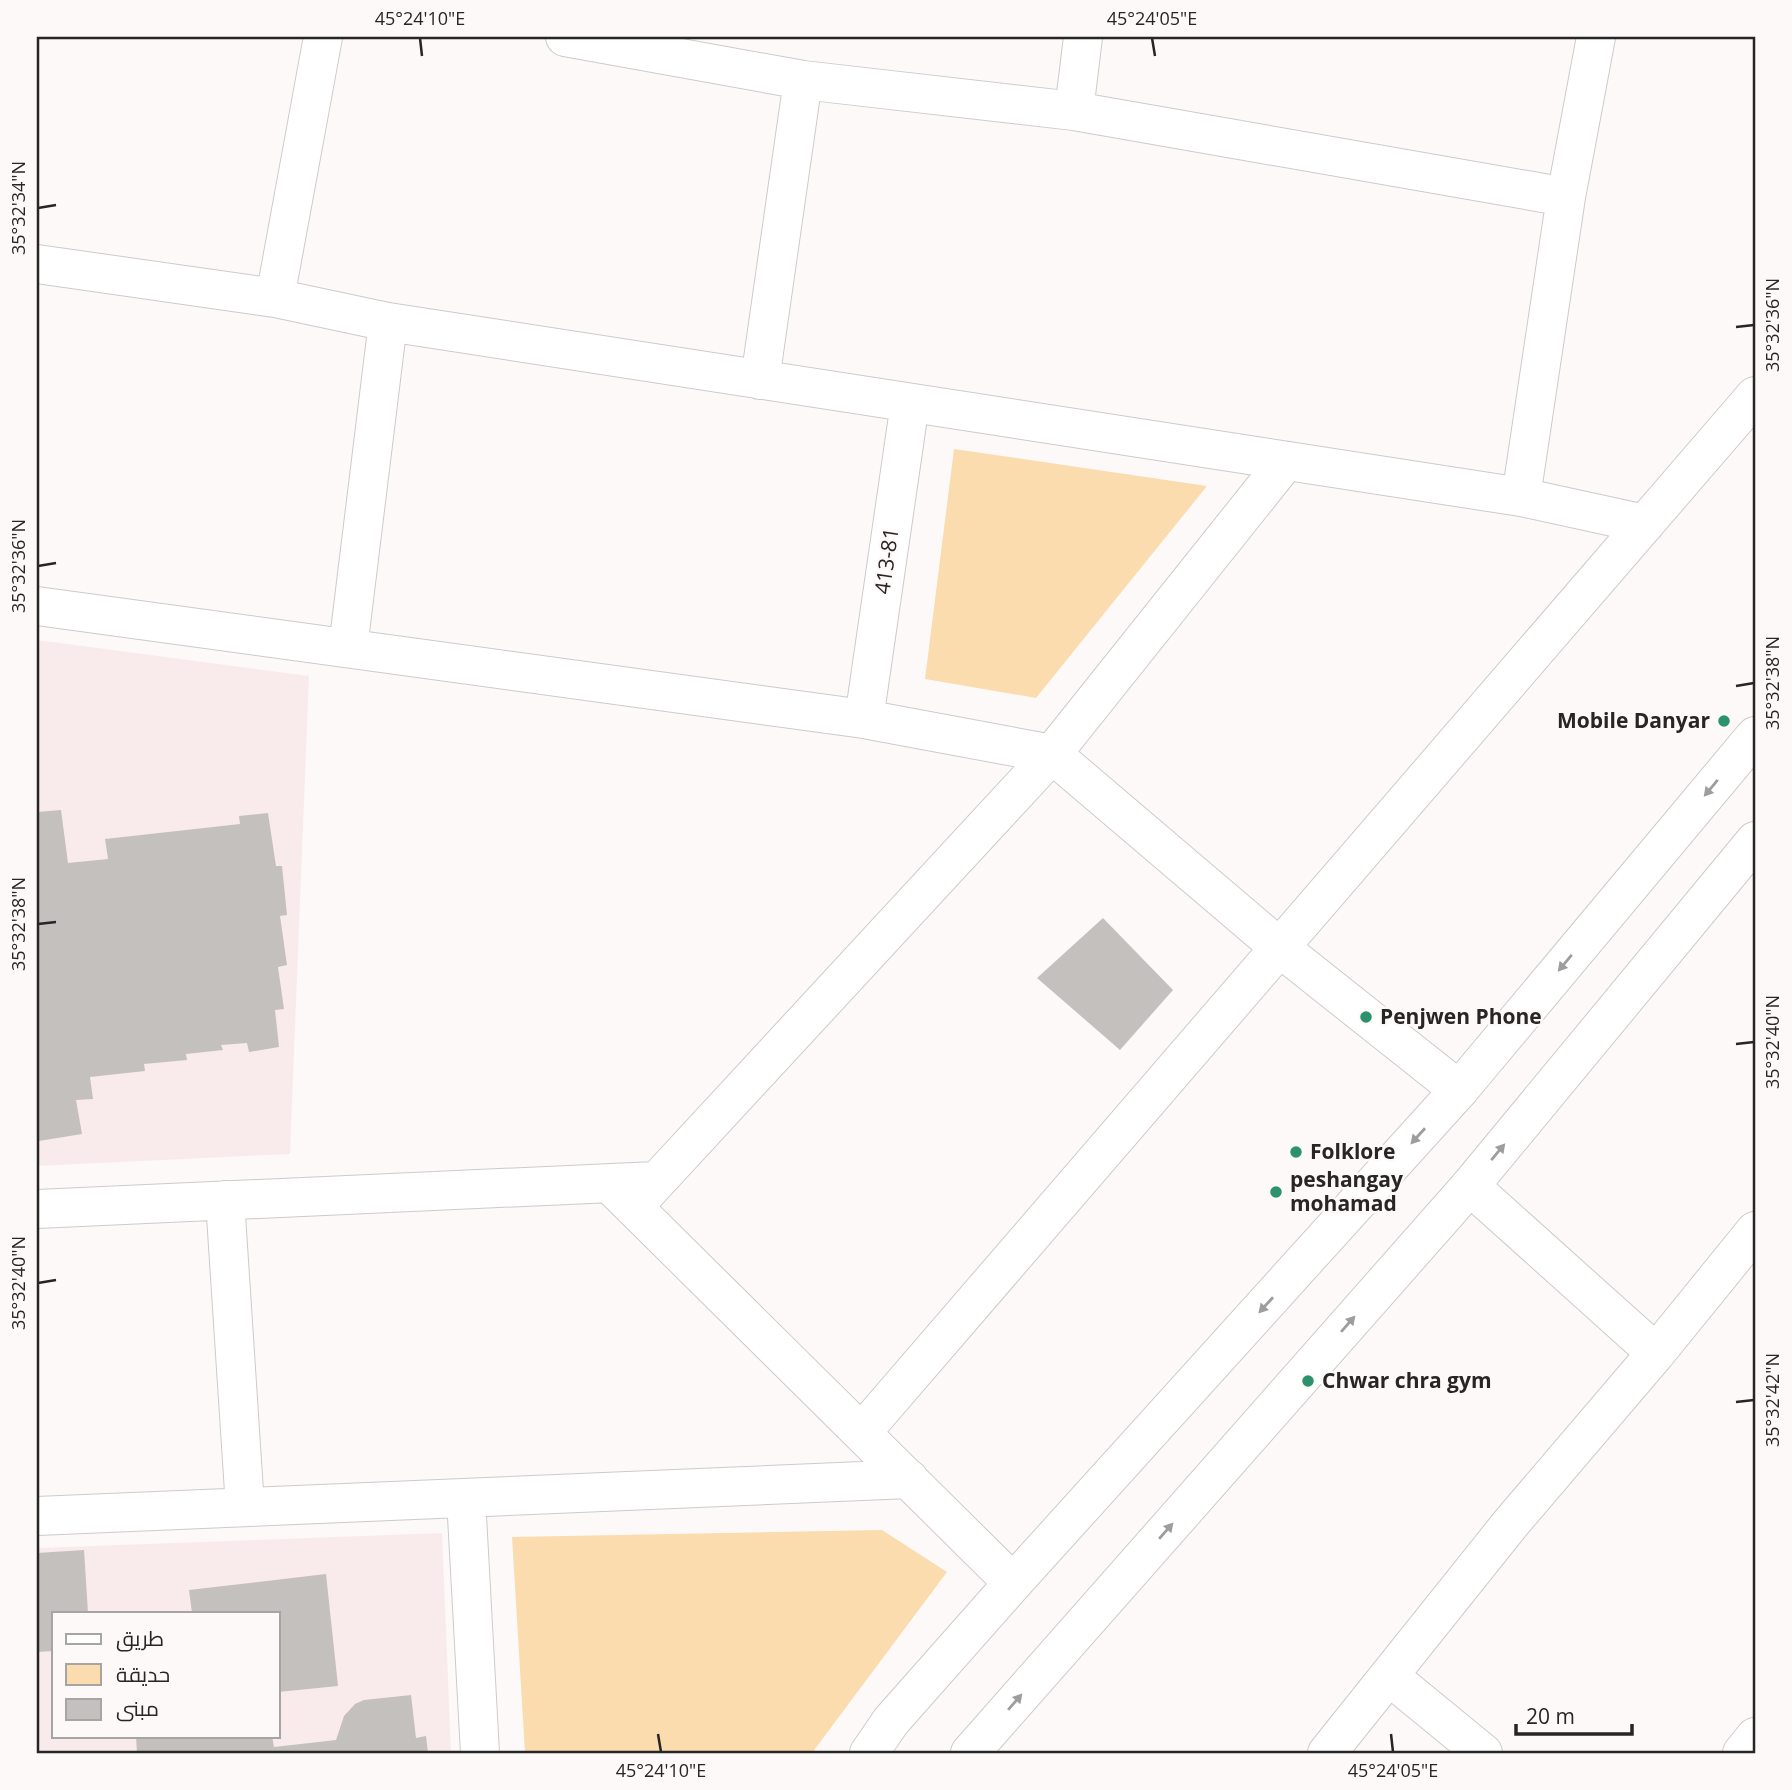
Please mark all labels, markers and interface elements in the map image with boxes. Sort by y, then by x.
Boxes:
text: 45°24'10"E [375,6,465,30]
text: 45°24'05"E [1107,6,1197,30]
text: 35°32'34"N [6,161,30,255]
text: 35°32'36"N [1760,278,1784,372]
text: 35°32'36"N [6,519,30,613]
street label: 413-81 [867,526,905,596]
text: 35°32'38"N [1760,636,1784,730]
place label: Mobile Danyar [1557,706,1710,734]
marker: Mobile Danyar [1716,713,1732,729]
one-way arrow [1704,779,1719,797]
text: 35°32'38"N [6,877,30,971]
one-way arrow [1558,954,1573,971]
text: 35°32'40"N [1760,995,1784,1089]
place label: Penjwen Phone [1380,1002,1542,1030]
marker: Penjwen Phone [1358,1009,1374,1025]
one-way arrow [1410,1127,1426,1145]
place label: Folklore [1310,1137,1395,1165]
marker: Folklore [1288,1144,1304,1160]
one-way arrow [1490,1144,1505,1161]
place label: peshangay mohamad [1290,1165,1403,1217]
marker: peshangay mohamad [1268,1184,1284,1200]
text: 35°32'40"N [6,1236,30,1330]
one-way arrow [1258,1296,1274,1313]
one-way arrow [1340,1316,1356,1333]
text: 35°32'42"N [1760,1353,1784,1447]
place label: Chwar chra gym [1322,1366,1492,1394]
marker: Chwar chra gym [1300,1373,1316,1389]
one-way arrow [1158,1523,1173,1540]
legend [52,1612,280,1738]
text: طريق [116,1624,164,1652]
text: حديقة [116,1660,170,1688]
scale bar [1516,1692,1631,1736]
one-way arrow [1007,1693,1023,1711]
text: مبنى [116,1694,159,1722]
text: 20 m [1526,1702,1575,1730]
text: 45°24'10"E [616,1758,706,1782]
text: 45°24'05"E [1348,1758,1438,1782]

